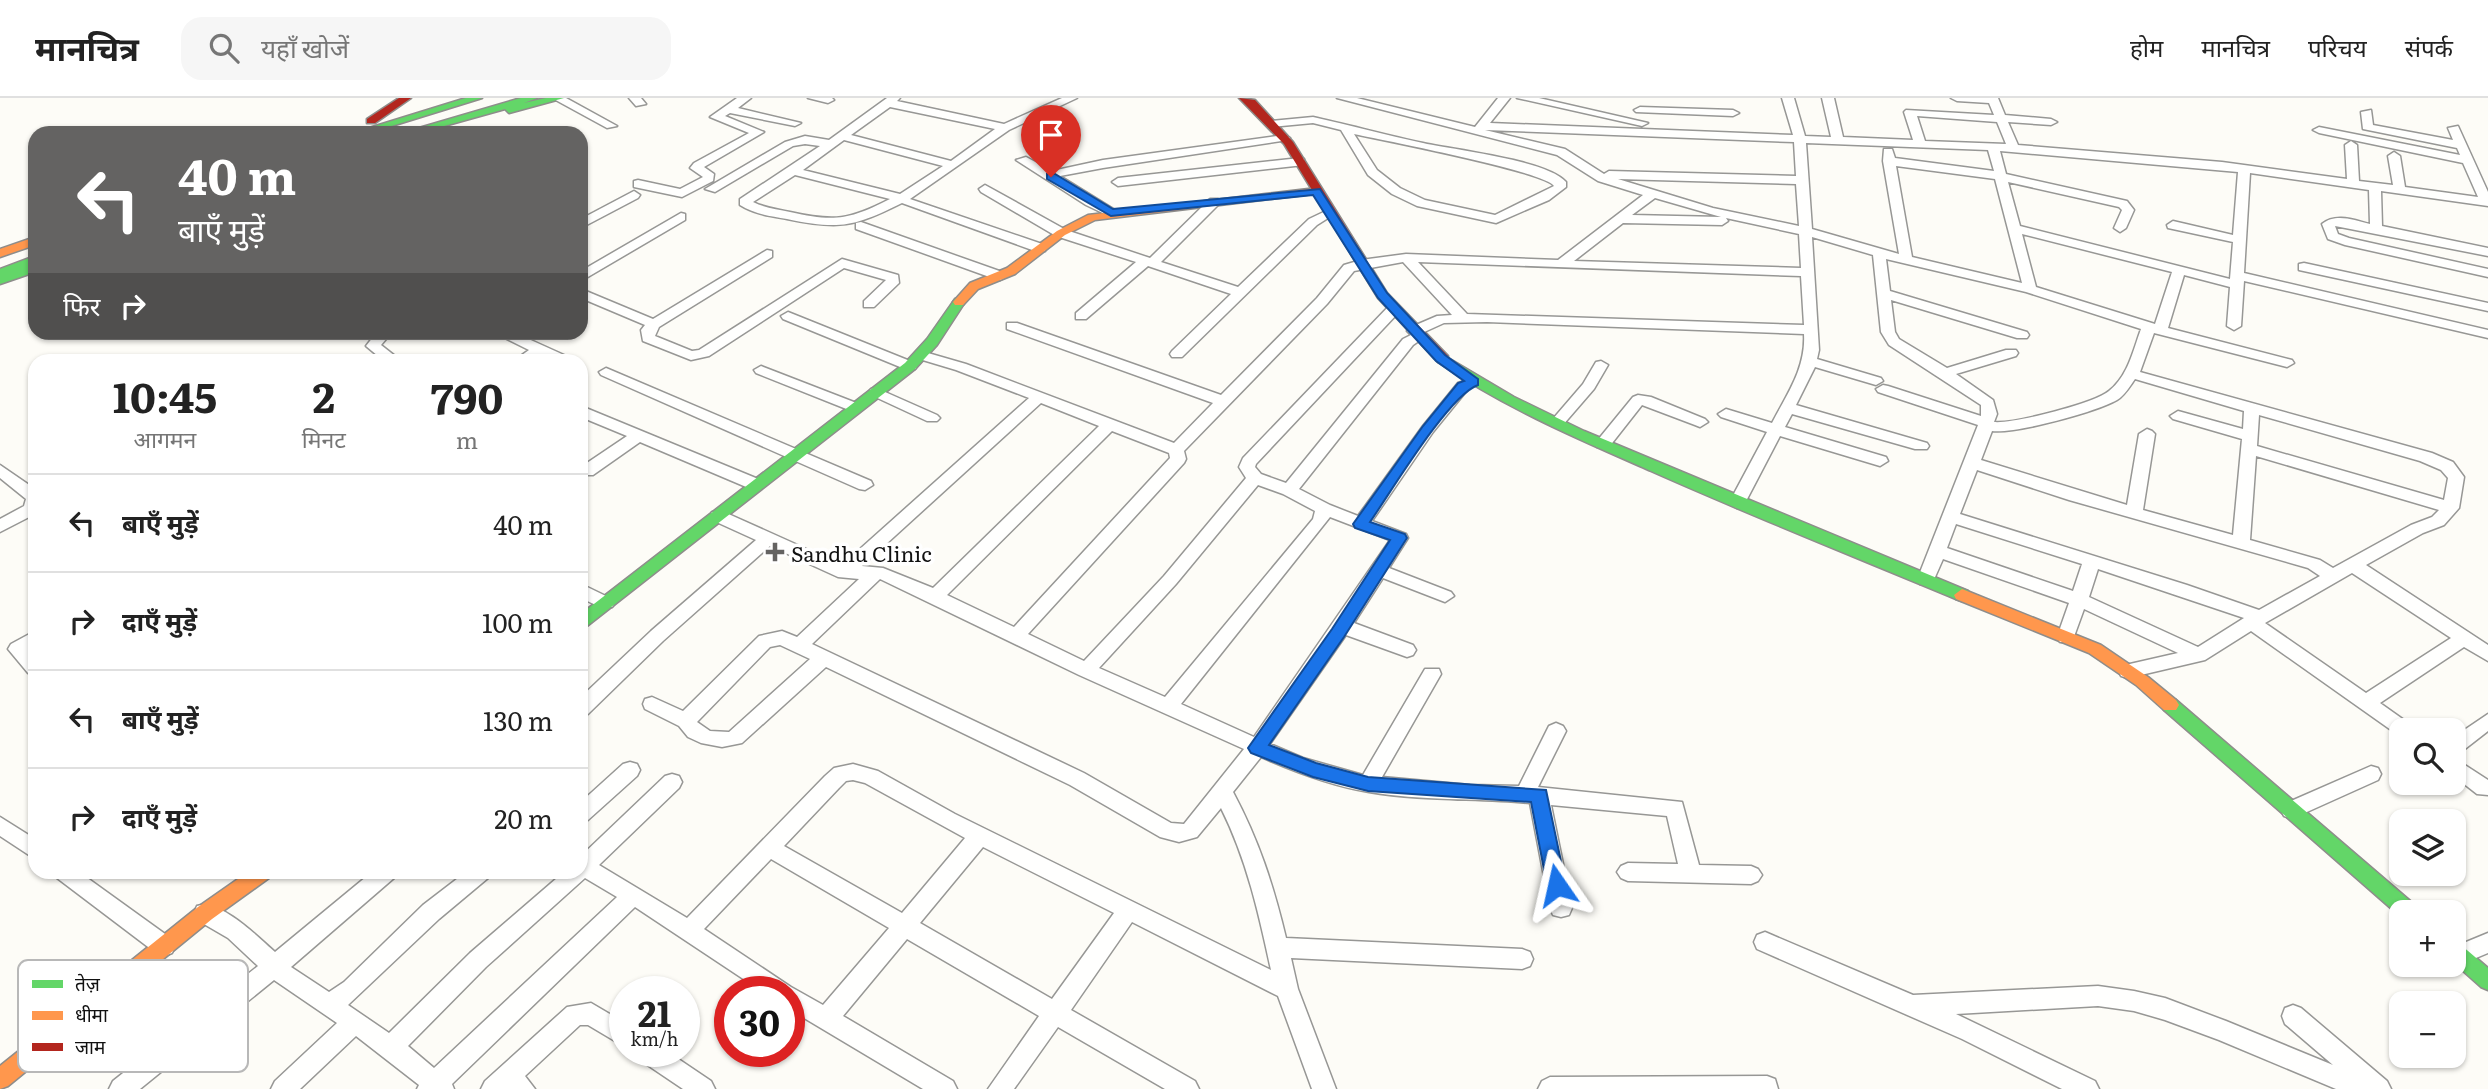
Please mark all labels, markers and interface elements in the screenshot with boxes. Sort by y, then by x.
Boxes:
search box [181,17,671,80]
text: मानचित्र [35,22,139,71]
text: यहाँ खोजें [261,27,349,66]
icon: search [205,29,243,67]
text: होम [2130,29,2163,64]
text: मानचित्र [2201,29,2270,64]
text: परिचय [2308,29,2367,64]
text: संपर्क [2405,29,2453,64]
pin [1021,105,1081,177]
icon: arrive [1032,116,1070,154]
text: 40 m [178,137,296,210]
icon: left [63,154,154,245]
text: बाएँ मुड़ें [178,204,265,252]
text: फिर [63,285,100,324]
icon: right [114,287,152,325]
text: 10:45 [113,364,217,426]
text: 2 [313,364,335,426]
text: 790 [430,365,503,427]
text: आगमन [133,421,196,455]
text: मिनट [302,421,346,455]
text: m [456,422,478,456]
text: बाएँ मुड़ें [122,502,199,541]
icon: left [63,504,101,542]
text: 40 m [493,504,553,543]
place label: Sandhu Clinic [791,537,932,568]
marker: Sandhu Clinic [765,542,785,562]
text: दाएँ मुड़ें [122,600,197,639]
icon: right [63,602,101,640]
text: 100 m [482,602,553,641]
text: बाएँ मुड़ें [122,698,199,737]
icon: left [63,700,101,738]
text: 130 m [483,700,553,739]
map controls [2389,718,2466,1068]
button: search [2389,718,2466,795]
text: दाएँ मुड़ें [122,796,197,835]
icon: right [63,798,101,836]
text: 20 m [494,798,553,837]
button: layers [2389,809,2466,886]
position arrow [1520,848,1594,922]
button: + [2389,900,2466,977]
legend [18,960,248,1072]
text: तेज़ [75,969,101,997]
speed limit sign: 30 [714,976,805,1067]
text: 21 [638,986,671,1038]
button: − [2389,991,2466,1068]
text: धीमा [75,1000,109,1028]
text: km/h [631,1025,678,1052]
text: जाम [75,1032,106,1060]

